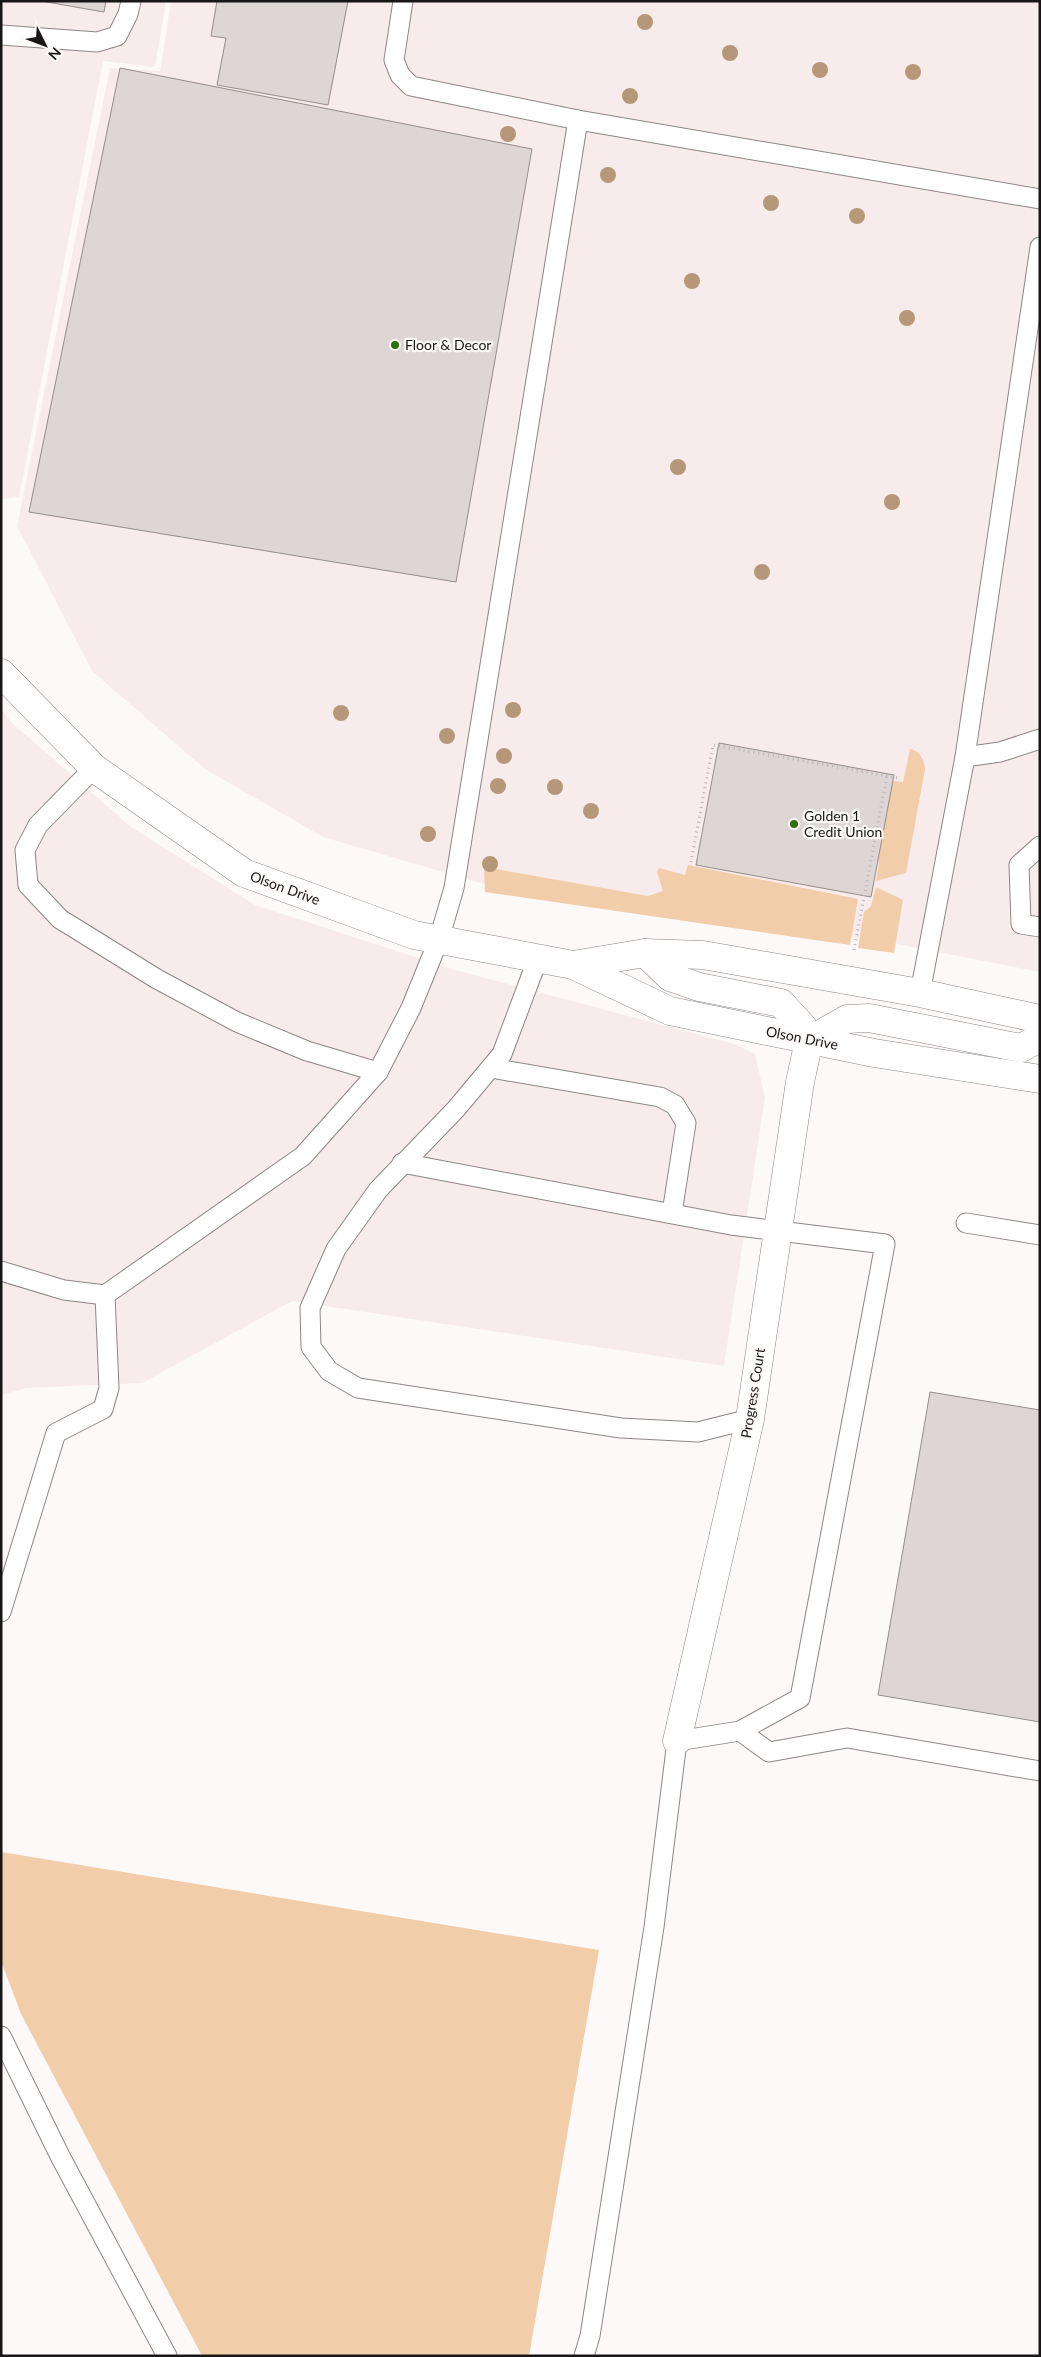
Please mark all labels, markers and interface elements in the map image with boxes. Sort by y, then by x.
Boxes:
north arrow [20,20,70,70]
text: N [45,44,65,64]
place label: Floor & Decor [405,336,491,353]
marker: Floor & Decor [389,339,401,351]
place label: Golden 1 Credit Union [804,807,882,840]
marker: Golden 1 Credit Union [788,818,800,830]
street label: Olson Drive [248,867,322,908]
street label: Olson Drive [765,1022,840,1053]
street label: Progress Court [737,1347,768,1439]

